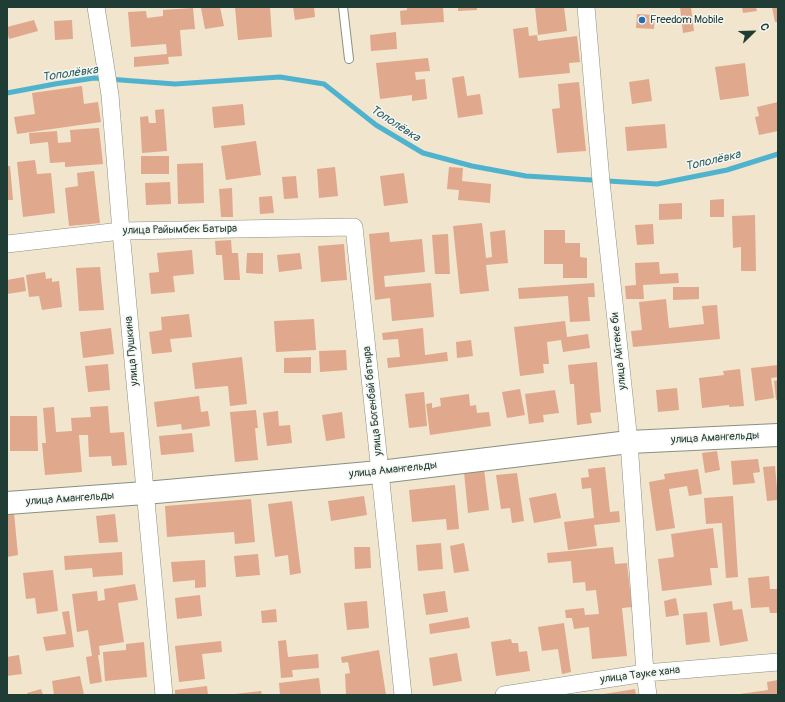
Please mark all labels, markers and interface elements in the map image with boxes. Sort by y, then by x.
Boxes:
north arrow [733,12,773,52]
place label: Freedom Mobile [650,13,723,27]
marker: Freedom Mobile [637,15,647,25]
text: С [757,21,772,33]
water label: Тополёвка [41,63,99,85]
water label: Тополёвка [368,103,422,145]
water label: Тополёвка [684,148,742,174]
street label: улица Райымбек Батыра [123,222,237,238]
street label: улица Айтеке би [608,312,630,390]
street label: улица Пушкина [122,316,142,386]
street label: улица Богенбай батыра [361,345,385,457]
street label: улица Амангельды [670,429,760,447]
street label: улица Амангельды [348,459,438,481]
street label: улица Амангельды [25,489,115,509]
street label: улица Тауке хана [599,664,681,686]

